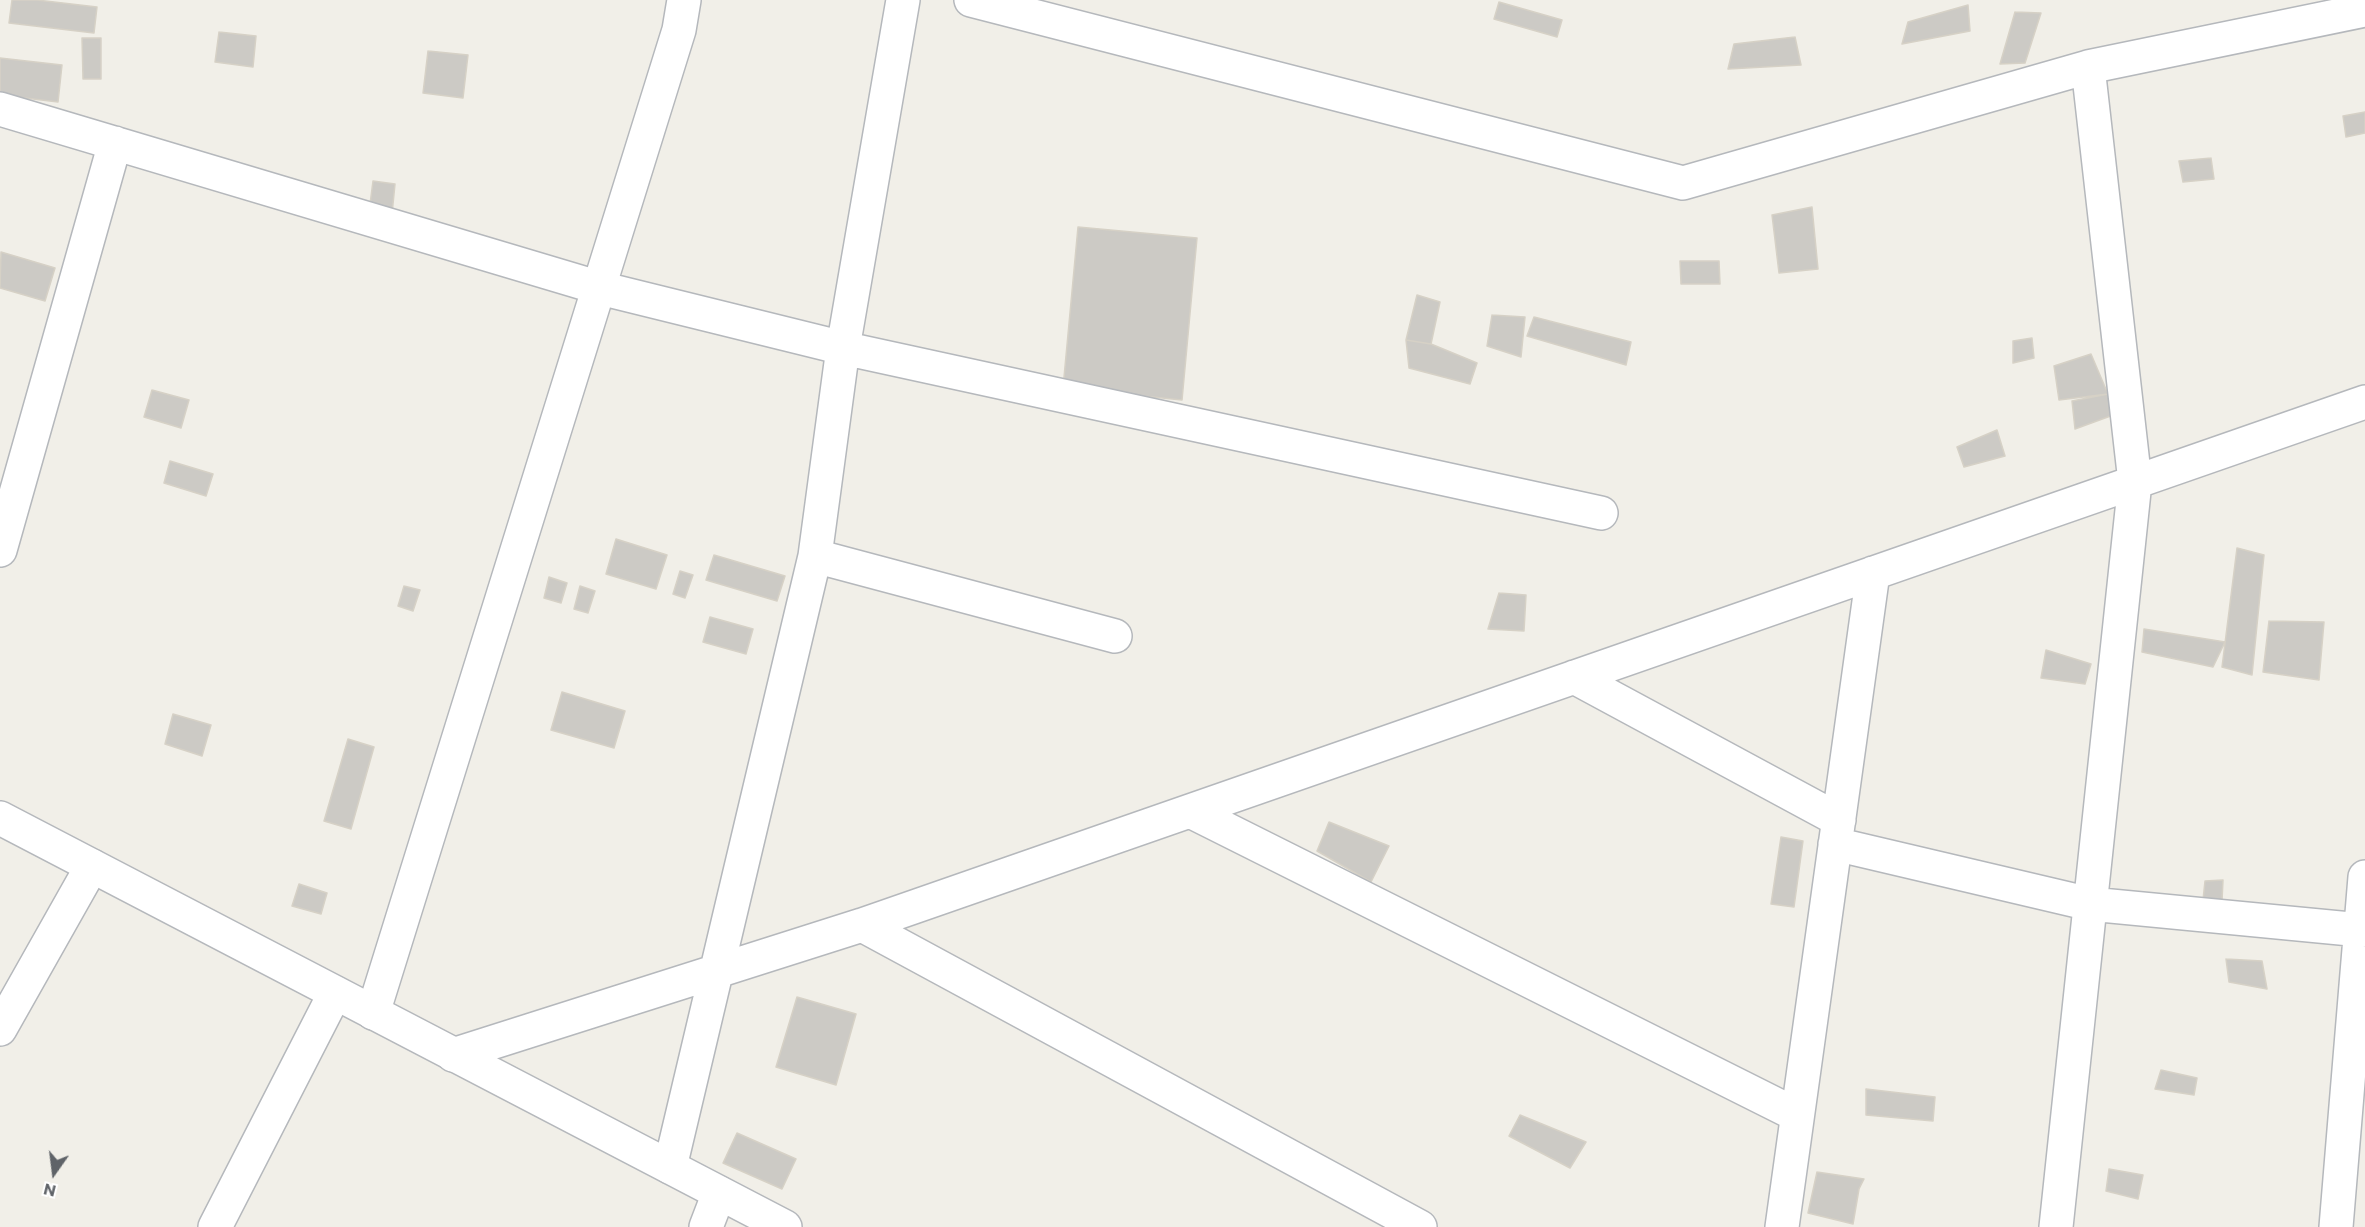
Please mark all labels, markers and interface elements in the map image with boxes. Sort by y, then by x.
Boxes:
north arrow [24,1143,84,1203]
text: N [41,1180,58,1202]

